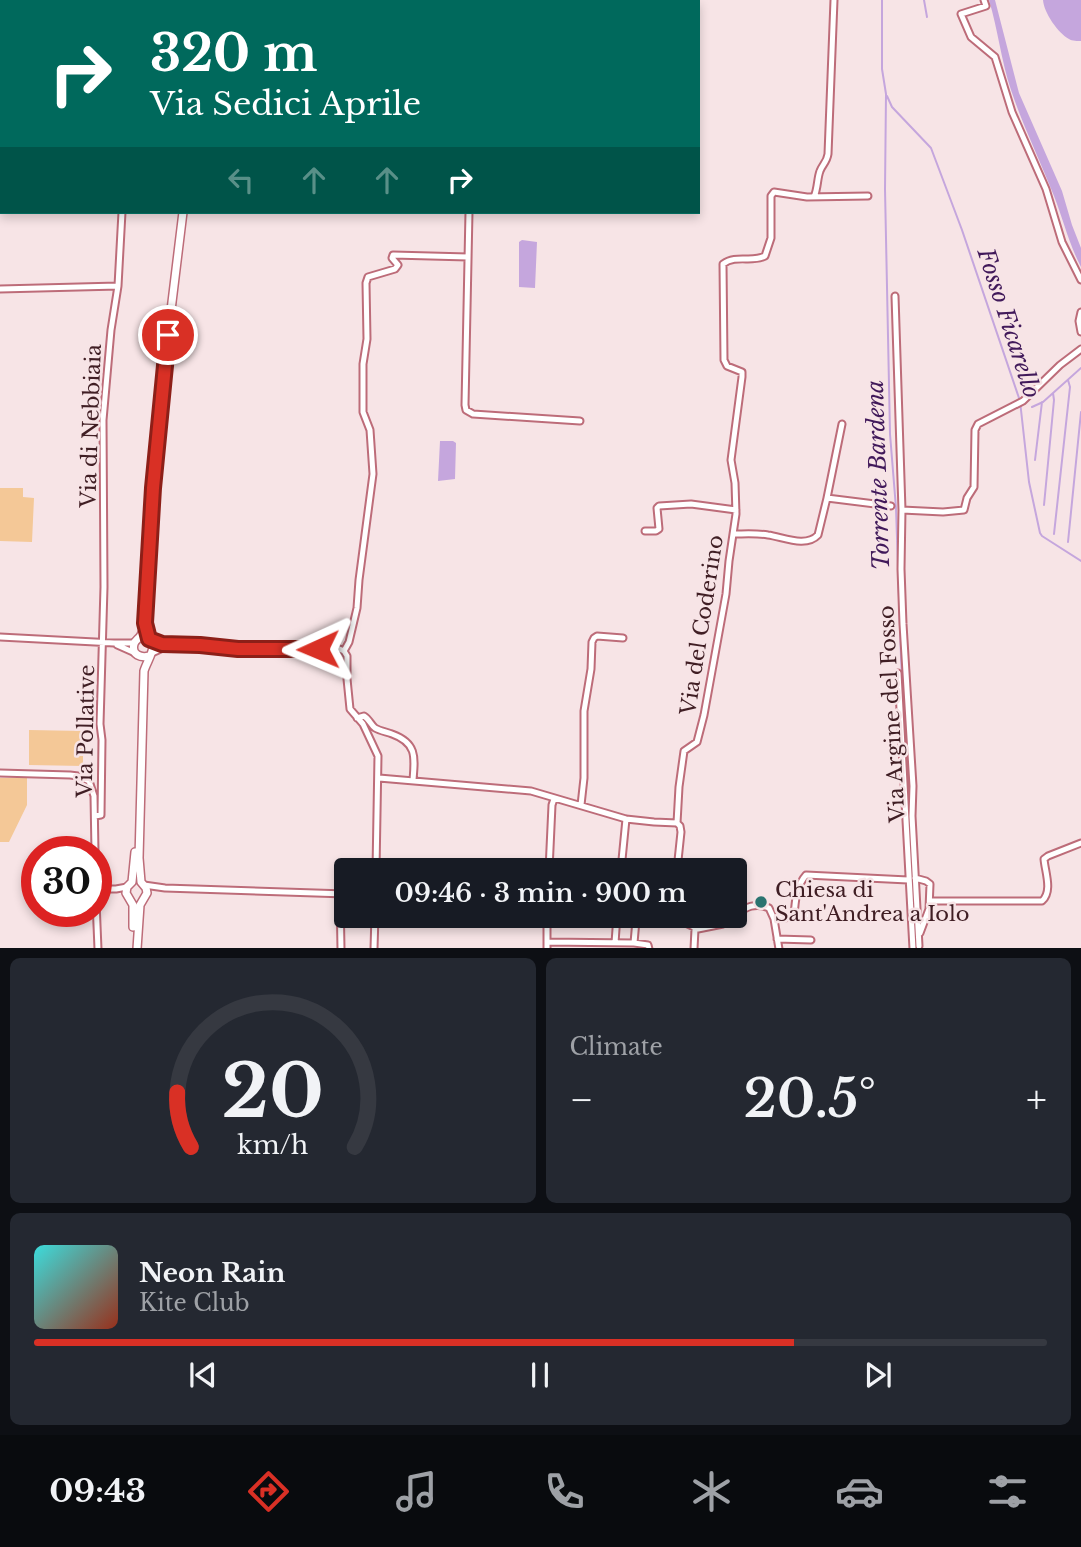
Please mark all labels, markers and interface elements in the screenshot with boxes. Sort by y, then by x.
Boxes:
text: 320 m [150,23,317,84]
icon: right [35,28,126,119]
text: Via Sedici Aprile [150,84,421,124]
icon: left [222,161,260,199]
icon: ahead [295,161,333,199]
icon: ahead [368,161,406,199]
icon: right [441,161,479,199]
water label: Fosso Ficarello [971,244,1046,402]
pin [138,305,198,365]
icon: arrive [149,316,187,354]
street label: Via di Nebbiaia [75,343,107,509]
water label: Torrente Bardena [861,379,895,571]
street label: Via del Coderino [675,533,729,718]
street label: Via Argine del Fosso [873,605,911,824]
position arrow [281,612,355,686]
street label: Via Pollative [72,664,100,799]
speed limit sign: 30 [21,836,112,927]
text: 09:46 · 3 min · 900 m [394,877,687,909]
place label: Chiesa di Sant'Andrea a Iolo [775,877,970,927]
marker: Chiesa di Sant'Andrea a Iolo [753,894,769,910]
text: Climate [570,1033,663,1061]
text: 20 [222,1046,324,1137]
text: 20.5° [744,1067,876,1131]
text: − [570,1076,594,1123]
text: + [1026,1076,1047,1123]
text: km/h [237,1129,308,1160]
text: Neon Rain [139,1257,285,1289]
text: Kite Club [139,1289,250,1317]
icon: previous [184,1356,222,1394]
icon: pause [521,1356,559,1394]
icon: next [859,1356,897,1394]
icon: directions [244,1467,293,1516]
icon: music [392,1467,441,1516]
icon: phone [540,1467,589,1516]
icon: climate [687,1467,736,1516]
icon: car [835,1467,884,1516]
icon: filters [983,1467,1032,1516]
text: 09:43 [49,1471,146,1511]

